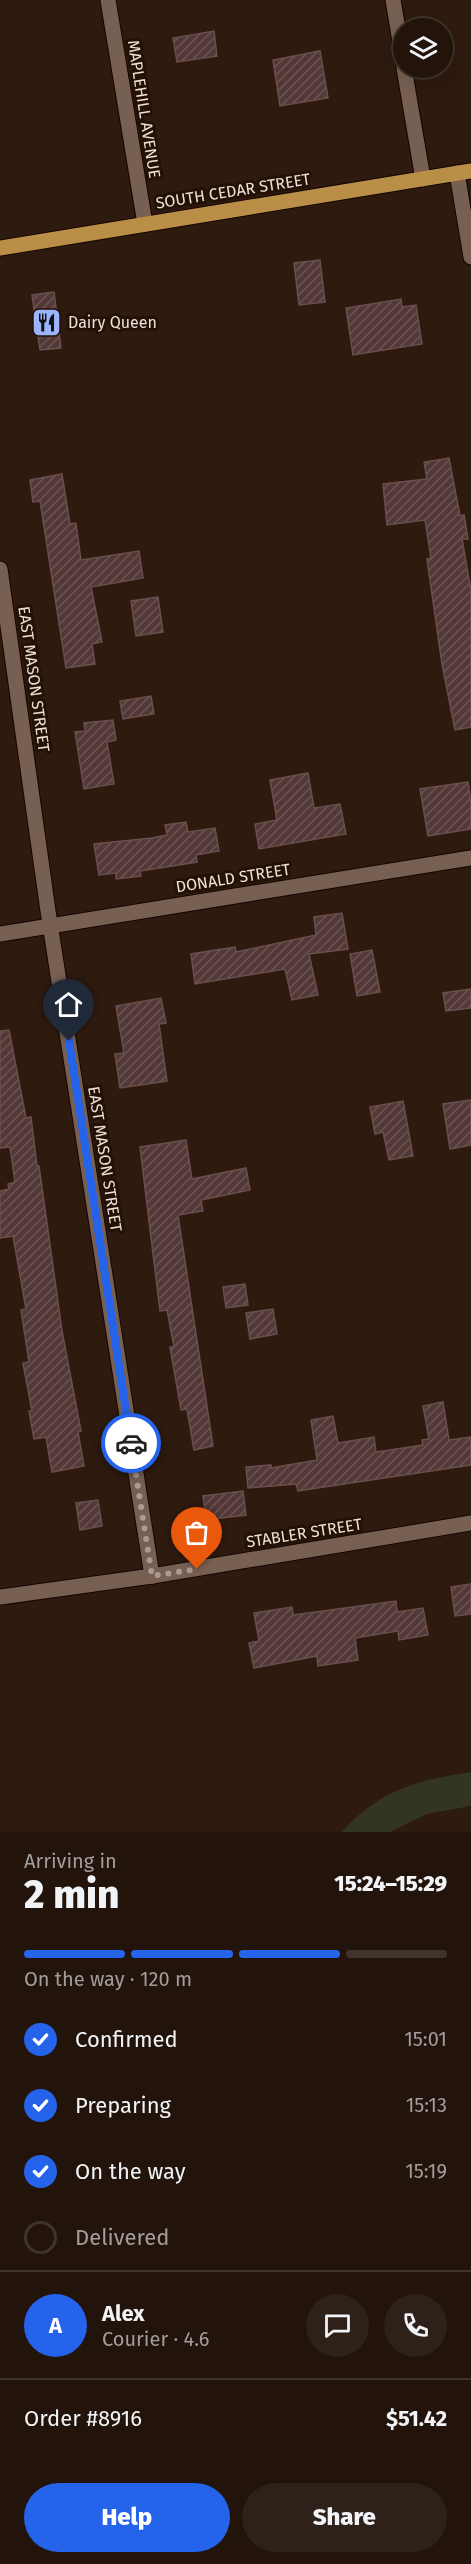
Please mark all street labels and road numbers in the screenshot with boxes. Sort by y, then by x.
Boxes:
street label: MAPLEHILL AVENUE [124,39,164,179]
street label: SOUTH CEDAR STREET [154,169,312,213]
street label: EAST MASON STREET [14,605,54,754]
street label: DONALD STREET [174,859,292,896]
street label: EAST MASON STREET [84,1085,126,1234]
street label: STABLER STREET [245,1514,364,1552]

